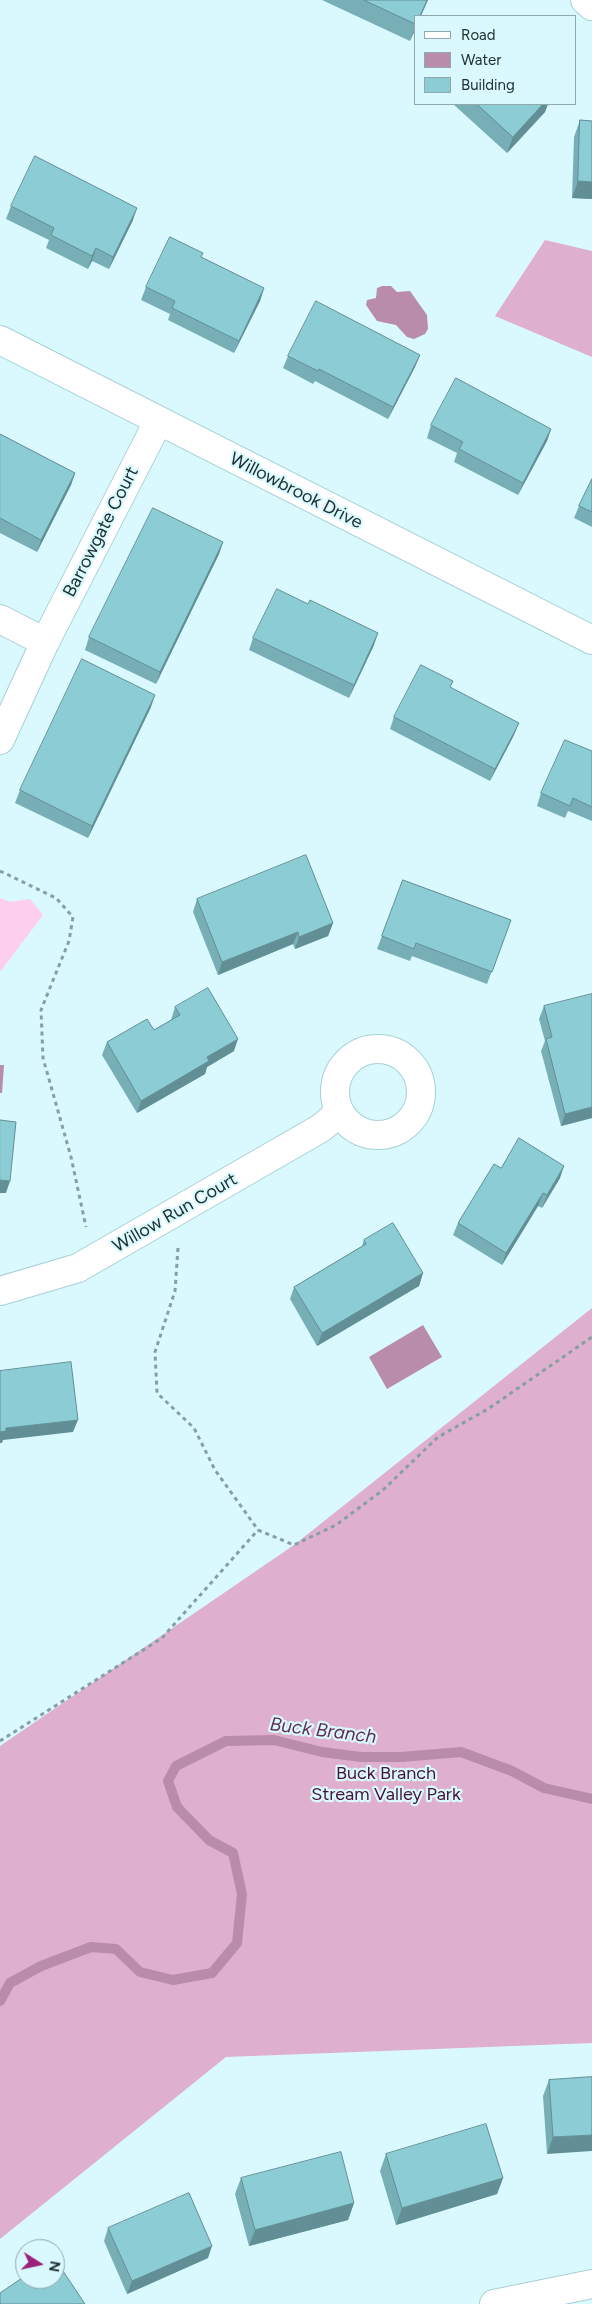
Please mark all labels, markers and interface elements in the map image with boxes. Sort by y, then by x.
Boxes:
legend [414,15,577,105]
text: Road [461,26,496,44]
text: Water [461,51,501,69]
text: Building [461,76,515,94]
street label: Willowbrook Drive [226,448,366,534]
street label: Barrowgate Court [59,463,143,601]
street label: Willow Run Court [109,1169,241,1257]
water label: Buck Branch [268,1713,378,1749]
park label: Buck Branch Stream Valley Park [311,1763,461,1806]
north arrow [15,2239,65,2289]
text: N [45,2260,64,2273]

